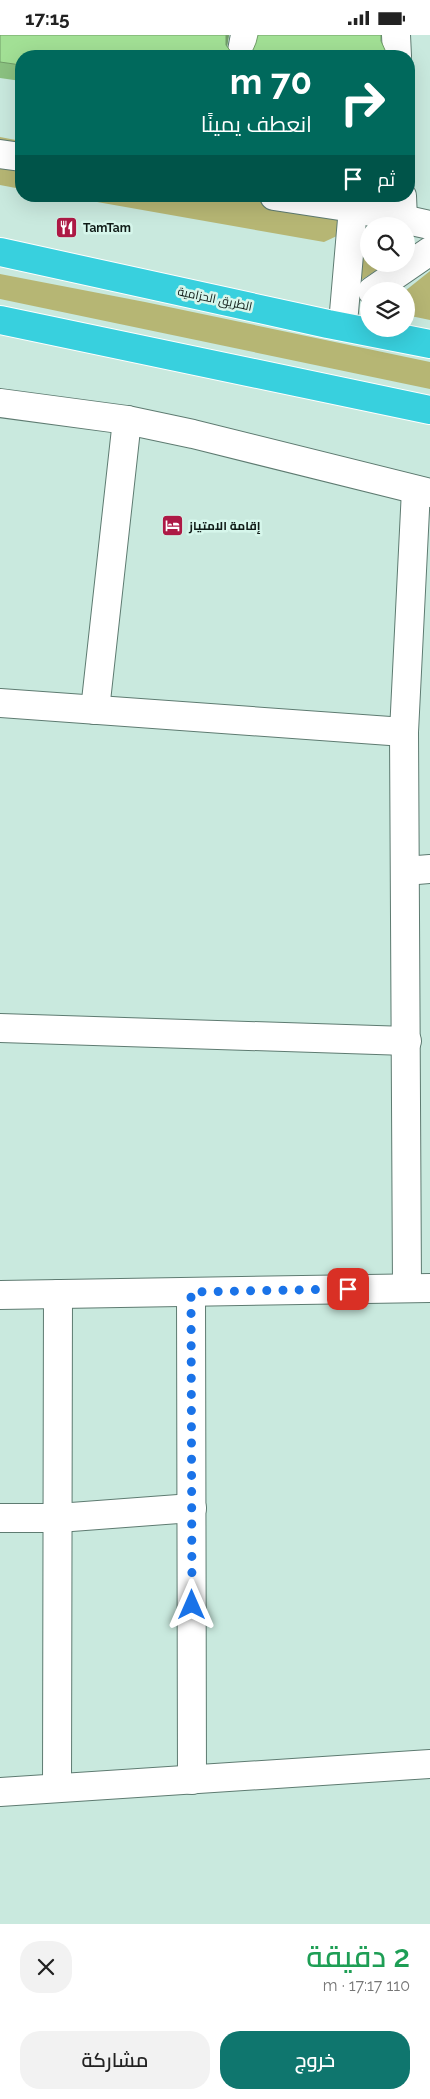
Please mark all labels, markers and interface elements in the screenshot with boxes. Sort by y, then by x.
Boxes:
text: 17:15 [25,7,70,29]
text: 70 m [230,61,312,102]
icon: right [330,70,395,135]
text: انعطف يمينًا [201,111,312,137]
icon: arrive [339,165,367,193]
text: ثم [377,168,395,190]
restaurant icon: TamTam [55,216,79,240]
map controls [360,217,415,337]
button: search [360,217,415,272]
place label: TamTam [83,221,131,235]
button: layers [360,282,415,337]
street label: الطريق الحزامية [176,284,254,314]
hotel icon: إقامة الامتياز [161,514,185,538]
place label: إقامة الامتياز [188,519,261,534]
pin [327,1268,369,1310]
icon: arrive [334,1275,362,1303]
position arrow [165,1578,217,1630]
text: 2 دقيقة [306,1939,410,1974]
button: close [20,1941,72,1993]
text: 110 m · 17:17 [323,1976,410,1995]
button: مشاركة [20,2031,210,2089]
button: خروج [220,2031,410,2089]

